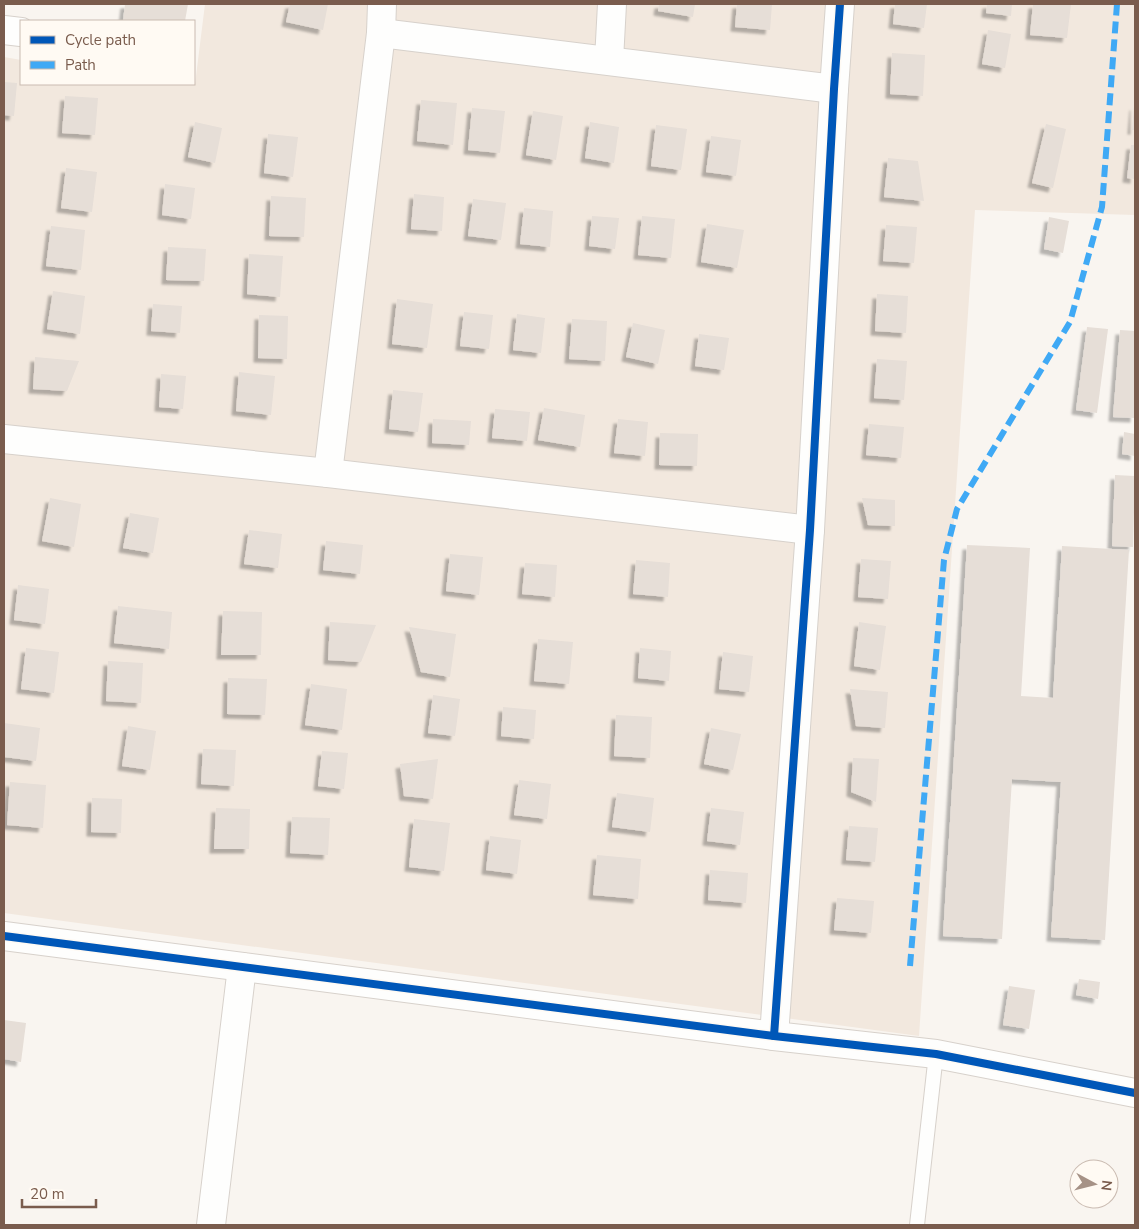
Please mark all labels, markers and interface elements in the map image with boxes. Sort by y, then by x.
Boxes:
legend [20,20,195,85]
text: Cycle path [65,30,136,50]
text: Path [65,55,96,75]
north arrow [1069,1159,1119,1209]
scale bar [22,1176,96,1208]
text: N [1096,1179,1116,1192]
text: 20 m [30,1184,65,1204]

